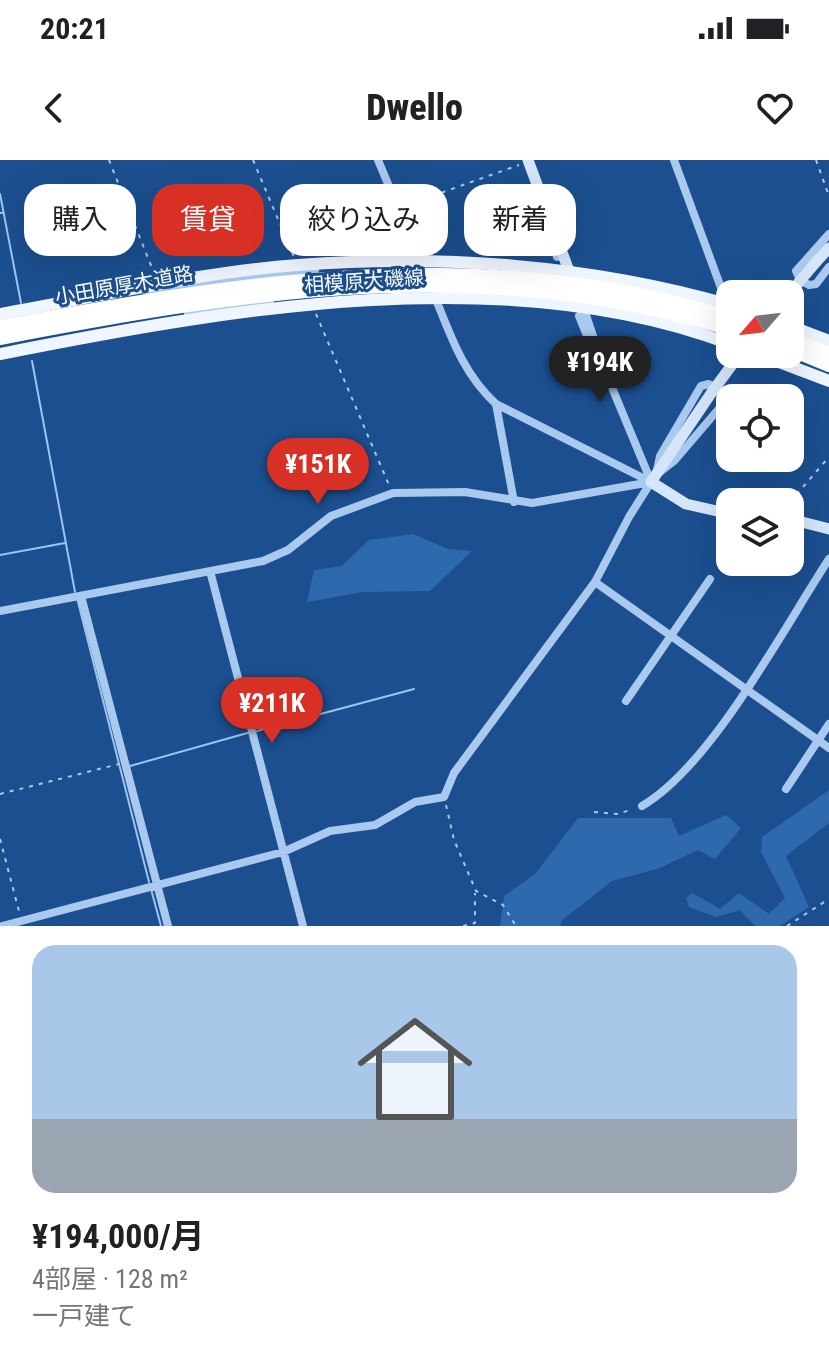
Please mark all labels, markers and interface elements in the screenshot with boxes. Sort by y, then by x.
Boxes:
text: 20:21 [40,11,109,46]
icon: back [32,86,76,130]
icon: heart [753,86,797,130]
text: Dwello [366,87,463,129]
chip: 購入 [24,184,136,256]
chip: 賃貸 [152,184,264,256]
chip: 絞り込み [280,184,448,256]
chip: 新着 [464,184,576,256]
street label: 小田原厚木道路 [53,261,195,309]
street label: 相模原大磯線 [303,265,425,297]
north arrow [716,280,804,368]
map controls [716,280,804,576]
pin: ¥194K [544,336,656,404]
text: ¥194K [567,347,633,377]
button: locate [716,384,804,472]
pin: ¥151K [262,438,374,506]
text: ¥151K [285,449,351,479]
button: layers [716,488,804,576]
pin: ¥211K [216,677,328,745]
text: ¥211K [239,688,305,718]
icon: home [343,997,487,1141]
text: ¥194,000/月 [32,1216,205,1256]
text: 4部屋 · 128 m² [32,1264,188,1294]
text: 一戸建て [32,1301,136,1331]

